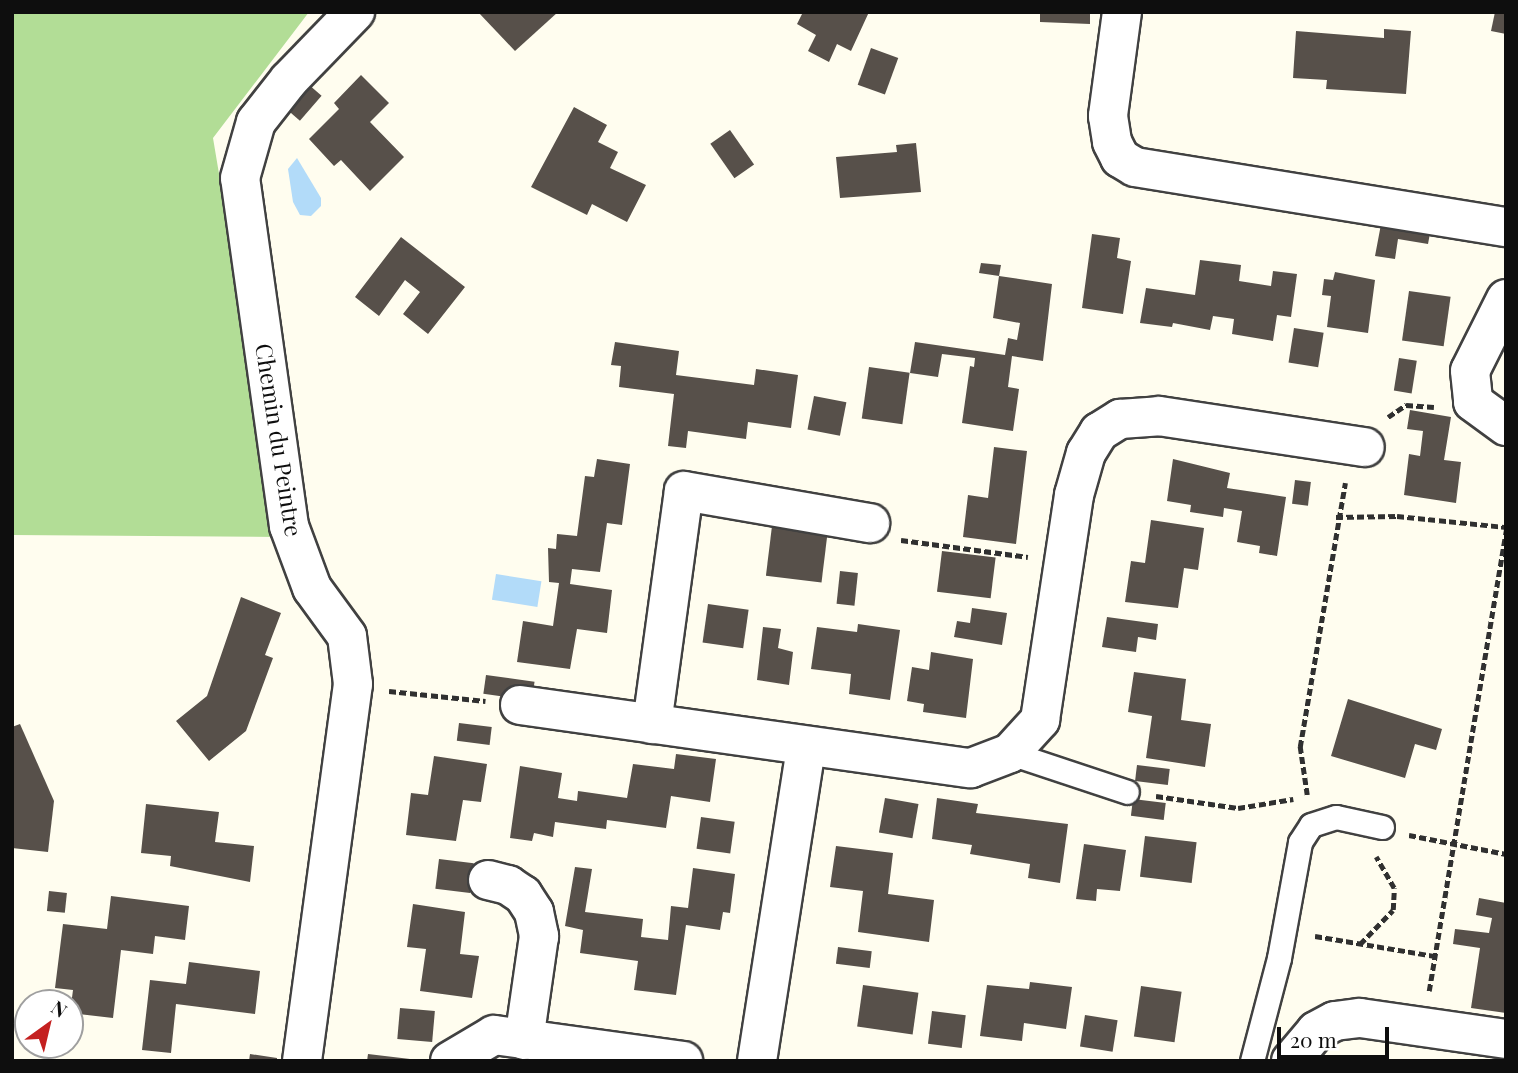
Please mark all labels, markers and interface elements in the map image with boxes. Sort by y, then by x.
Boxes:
street label: Chemin du Peintre [250,342,308,538]
north arrow [14,989,84,1059]
text: N [47,994,73,1023]
scale bar [1280,1014,1392,1058]
text: 20 m [1290,1025,1337,1053]

